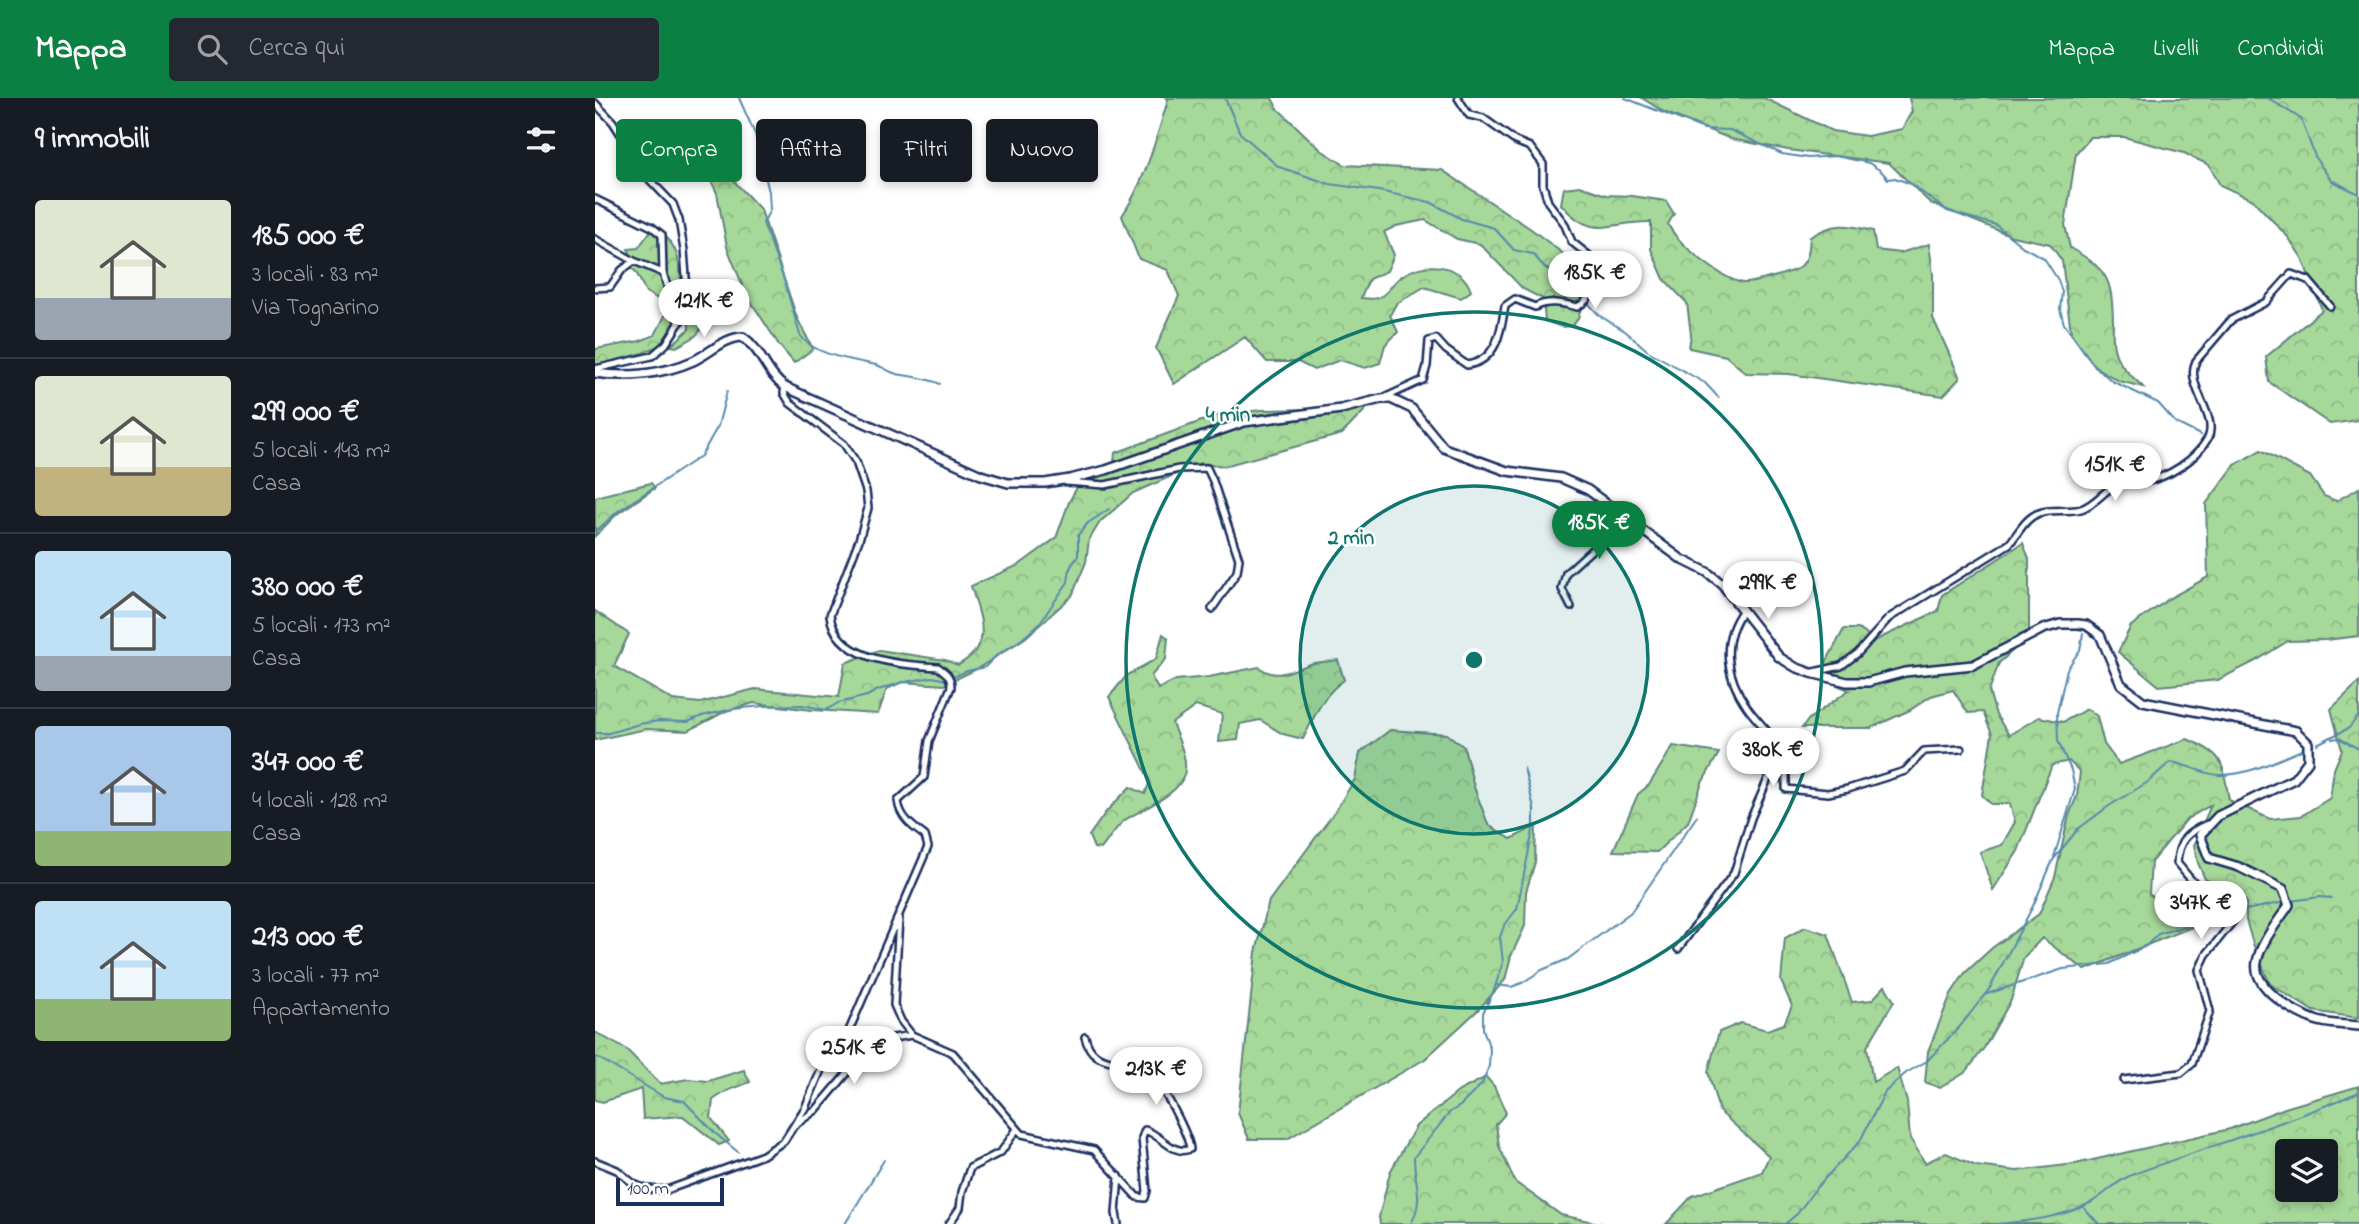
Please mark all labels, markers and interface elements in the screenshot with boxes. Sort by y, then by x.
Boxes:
search box [169,18,659,81]
text: Mappa [35,25,127,73]
icon: search [193,30,231,68]
text: Cerca qui [249,30,345,68]
text: Mappa [2048,32,2115,67]
text: Livelli [2153,32,2199,67]
text: Condividi [2237,32,2324,67]
text: 9 immobili [35,118,150,162]
chip: Compra [616,119,742,182]
chip: Affitta [756,119,866,182]
chip: Filtri [880,119,972,182]
chip: Nuovo [986,119,1098,182]
icon: filters [522,121,560,159]
text: 185 000 € [252,215,365,259]
icon: home [91,228,175,312]
pin: 185K € [1538,252,1652,311]
text: 185K € [1564,257,1626,290]
text: 3 locali · 83 m² [252,259,379,292]
pin: 121K € [647,280,761,339]
text: 121K € [675,285,734,318]
text: Via Tognarino [252,292,379,325]
text: 299 000 € [252,391,360,435]
text: 4 min [1206,401,1250,431]
icon: home [91,404,175,488]
text: 5 locali · 143 m² [252,435,390,468]
pin: 151K € [2058,444,2172,503]
text: 151K € [2085,449,2145,482]
text: Casa [252,468,301,501]
pin: 185K € [1542,502,1656,561]
text: 185K € [1568,507,1630,540]
text: 2 min [1327,524,1374,554]
pin: 299K € [1711,561,1825,621]
text: 380 000 € [252,566,363,610]
text: 299K € [1739,567,1797,600]
icon: home [91,579,175,663]
text: 5 locali · 173 m² [252,610,390,643]
text: Casa [252,643,301,676]
centre of rings [1462,648,1486,672]
pin: 380K € [1716,728,1830,788]
text: 380K € [1743,734,1804,767]
text: 347 000 € [252,741,364,785]
icon: home [91,754,175,838]
text: 4 locali · 128 m² [252,785,388,818]
text: Casa [252,818,301,851]
pin: 347K € [2144,882,2258,941]
text: 347K € [2170,887,2232,920]
text: 213 000 € [252,916,364,960]
icon: home [91,929,175,1013]
text: 3 locali · 77 m² [252,960,380,993]
text: Appartamento [252,993,390,1026]
pin: 251K € [797,1026,911,1086]
text: 251K € [822,1032,886,1065]
pin: 213K € [1099,1048,1213,1107]
text: 213K € [1125,1053,1187,1086]
map controls [2275,1139,2338,1202]
button: layers [2275,1139,2338,1202]
scale bar [616,1175,725,1207]
text: 100 m [627,1176,669,1203]

